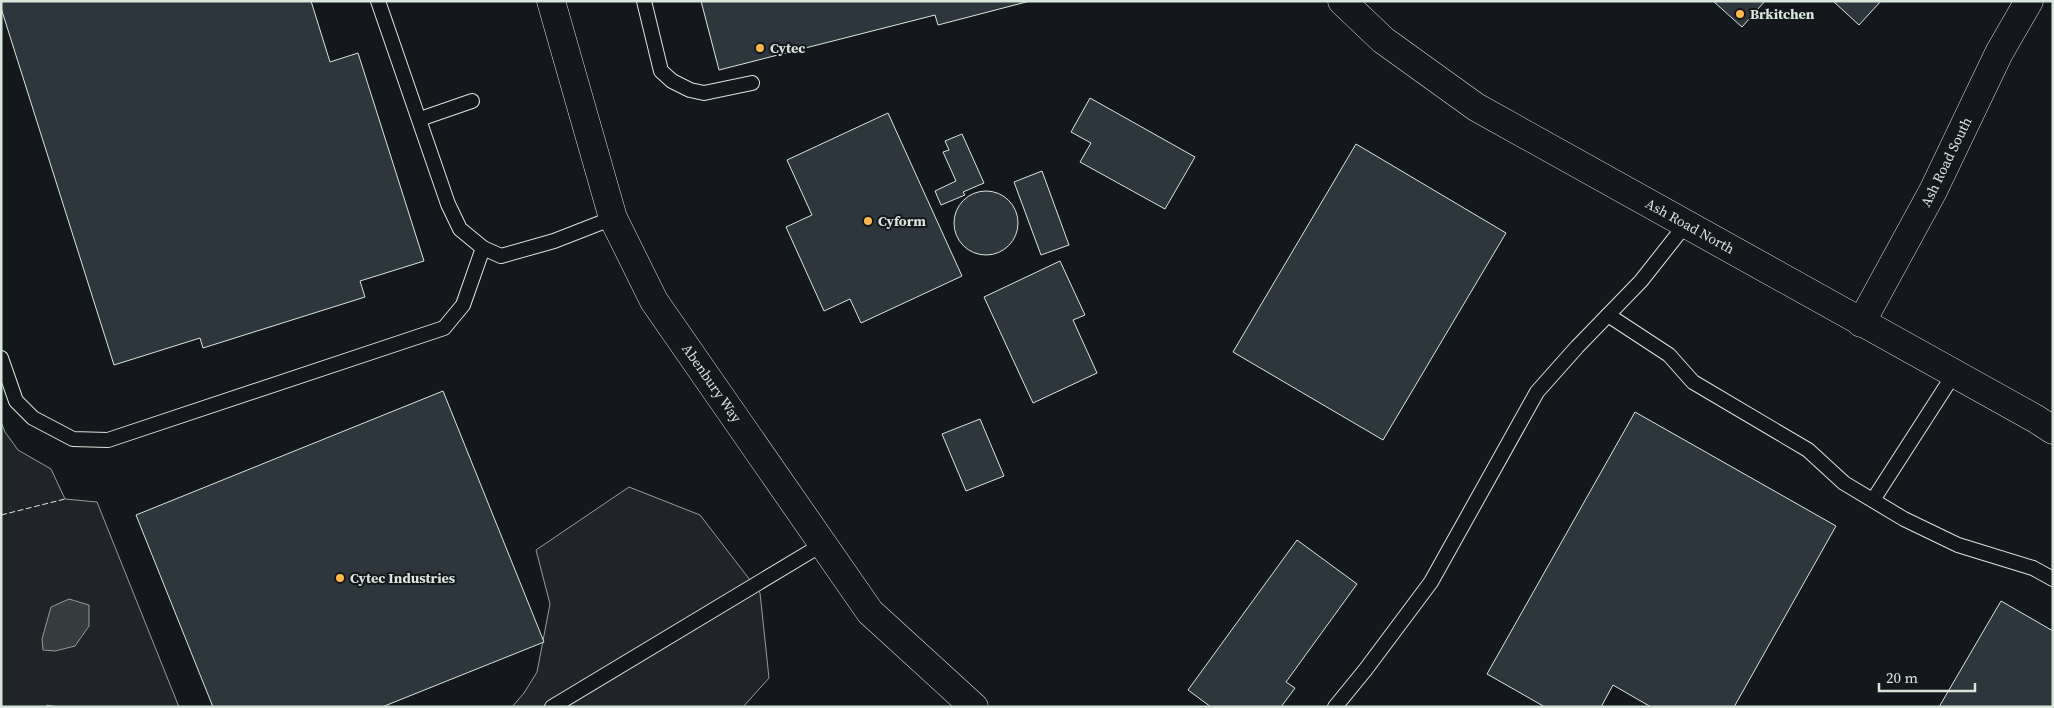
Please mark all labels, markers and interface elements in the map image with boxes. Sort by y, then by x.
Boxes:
place label: Brkitchen [1750,4,1815,24]
marker: Brkitchen [1734,8,1746,20]
place label: Cytec [770,38,805,58]
marker: Cytec [754,42,766,54]
street label: Ash Road South [1916,114,1976,210]
street label: Ash Road North [1642,193,1738,259]
place label: Cyform [878,211,926,231]
marker: Cyform [862,215,874,227]
street label: Abenbury Way [677,340,747,427]
place label: Cytec Industries [350,568,456,588]
marker: Cytec Industries [334,572,346,584]
scale bar [1879,660,1975,692]
text: 20 m [1886,667,1918,688]

